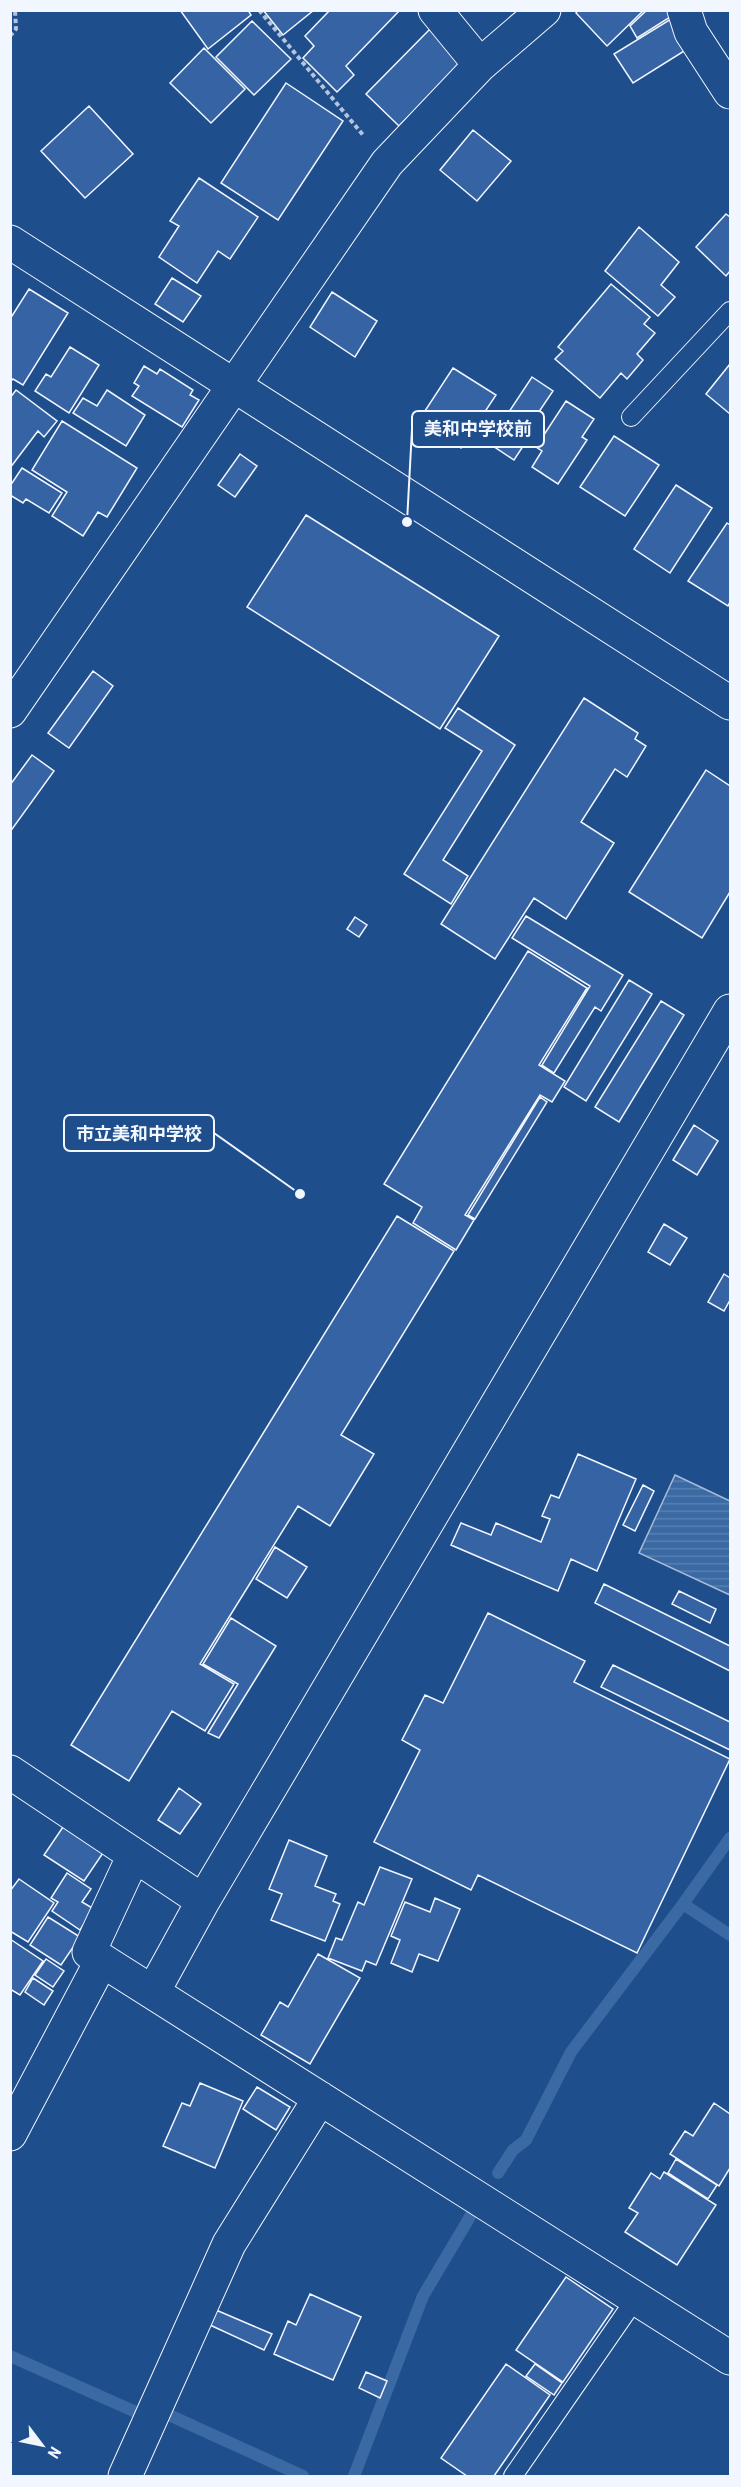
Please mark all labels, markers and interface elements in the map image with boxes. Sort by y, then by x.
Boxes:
callout: 美和中学校前 [412,411,544,447]
text: 美和中学校前 [424,418,532,439]
callout: 市立美和中学校 [64,1115,214,1151]
text: 市立美和中学校 [76,1123,202,1144]
north arrow [12,2415,72,2475]
text: N [44,2443,65,2462]

